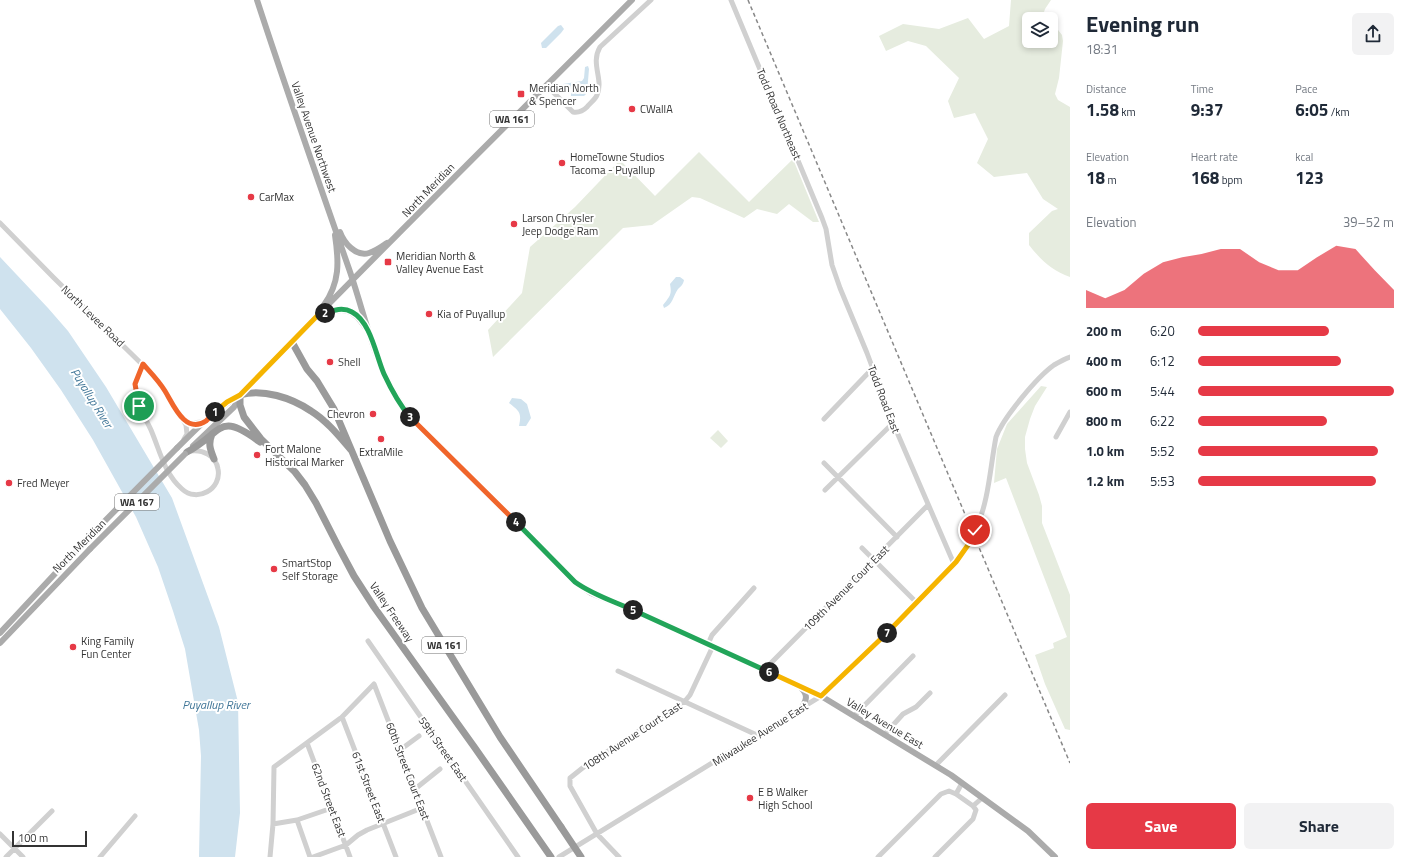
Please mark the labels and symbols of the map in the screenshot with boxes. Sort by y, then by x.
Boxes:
street label: Todd Road Northeast [753,66,806,162]
street label: Valley Avenue Northwest [288,79,341,195]
place label: Meridian North & Spencer [529,80,599,109]
marker: Meridian North & Spencer [516,89,526,99]
place label: CWallA [640,101,673,117]
marker: CWallA [627,104,637,114]
road number: WA 161 [490,111,534,127]
place label: HomeTowne Studios Tacoma - Puyallup [570,149,664,178]
marker: HomeTowne Studios Tacoma - Puyallup [557,158,567,168]
street label: North Meridian [398,159,458,221]
place label: CarMax [259,189,294,205]
marker: CarMax [246,192,256,202]
place label: Larson Chrysler Jeep Dodge Ram [522,210,598,239]
marker: Larson Chrysler Jeep Dodge Ram [509,219,519,229]
place label: Meridian North & Valley Avenue East [396,248,483,277]
marker: Meridian North & Valley Avenue East [383,257,393,267]
street label: North Levee Road [58,282,128,350]
pin: 2 [315,303,335,323]
place label: Kia of Puyallup [437,306,505,322]
marker: Kia of Puyallup [424,309,434,319]
place label: Shell [338,354,361,370]
marker: Shell [325,357,335,367]
street label: Todd Road East [864,363,904,435]
water label: Puyallup River [66,364,119,434]
pin [122,389,156,423]
pin: 1 [205,402,225,422]
place label: Chevron [327,406,365,422]
pin: 3 [400,407,420,427]
marker: Chevron [368,409,378,419]
marker: ExtraMile [376,434,386,444]
place label: Fort Malone Historical Marker [265,441,344,470]
place label: ExtraMile [359,444,403,460]
marker: Fort Malone Historical Marker [252,450,262,460]
place label: Fred Meyer [17,475,69,491]
marker: Fred Meyer [4,478,14,488]
road number: WA 167 [115,494,159,510]
pin: 4 [506,512,526,532]
pin [958,513,992,547]
street label: North Meridian [49,516,109,576]
street label: 109th Avenue Court East [799,541,893,635]
place label: SmartStop Self Storage [282,555,339,584]
marker: SmartStop Self Storage [269,564,279,574]
street label: Valley Freeway [366,579,418,646]
pin: 5 [623,600,643,620]
pin: 7 [877,623,897,643]
place label: King Family Fun Center [81,633,135,662]
road number: WA 161 [422,637,466,653]
marker: King Family Fun Center [68,642,78,652]
pin: 6 [759,662,779,682]
street label: Valley Avenue East [843,694,927,752]
water label: Puyallup River [182,695,252,714]
street label: 108th Avenue Court East [579,698,685,774]
street label: Milwaukee Avenue East [709,698,811,770]
street label: 59th Street East [415,713,471,785]
street label: 60th Street Court East [382,720,434,822]
street label: 61st Street East [348,749,390,825]
street label: 62nd Street East [308,761,350,839]
place label: E B Walker High School [758,784,813,813]
marker: E B Walker High School [745,793,755,803]
scale bar [12,829,87,848]

